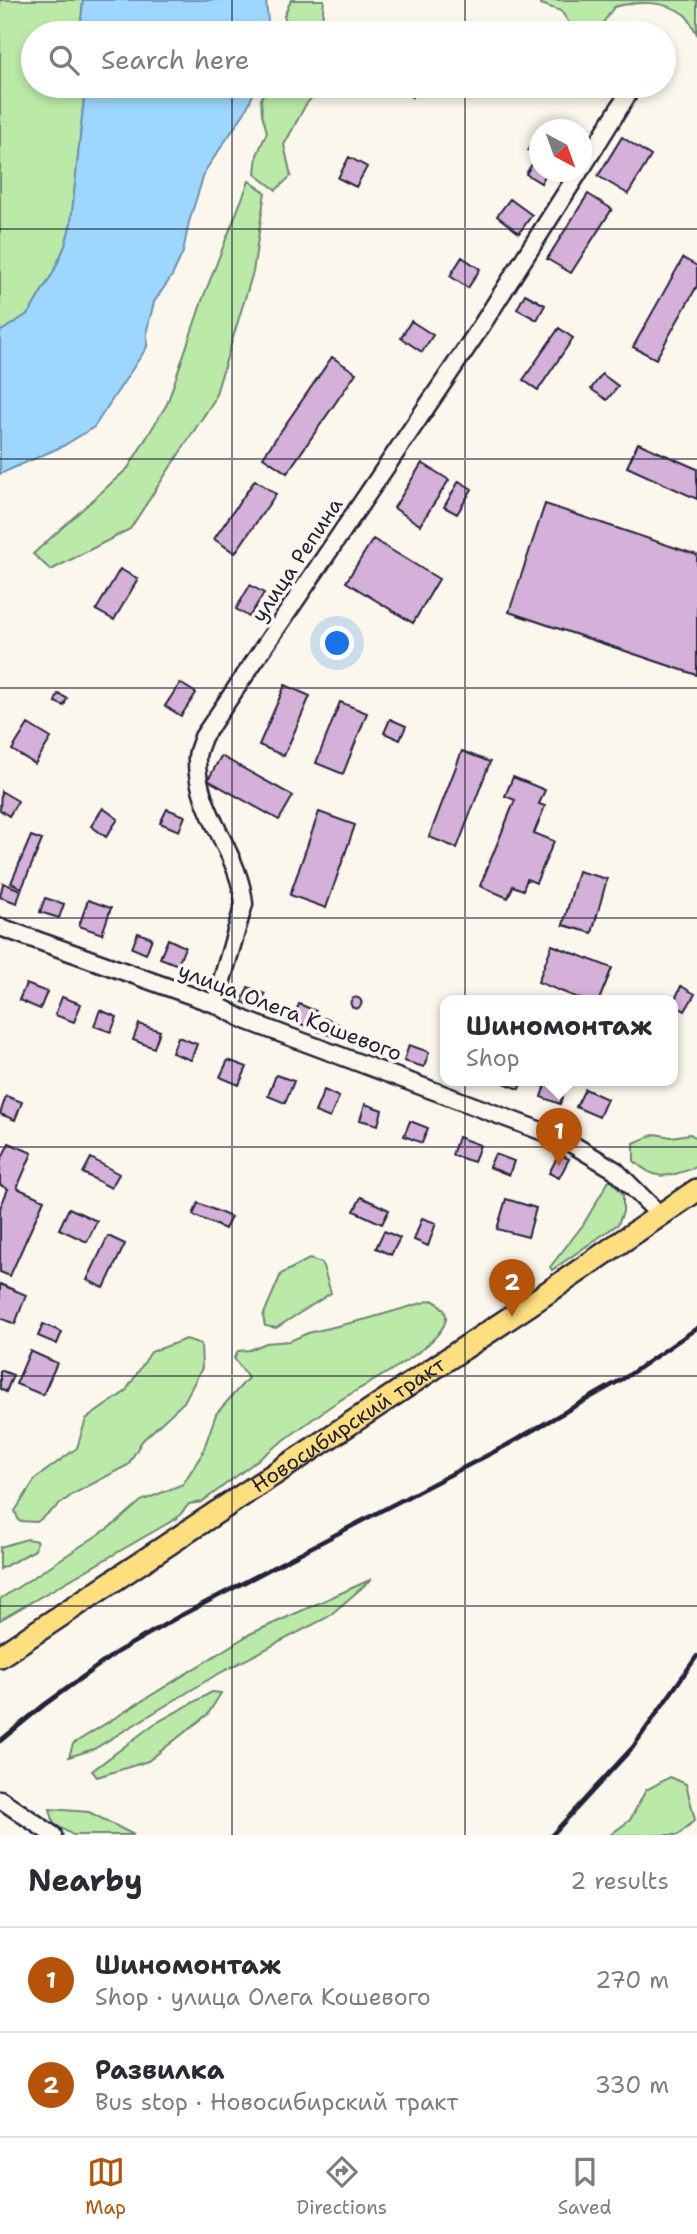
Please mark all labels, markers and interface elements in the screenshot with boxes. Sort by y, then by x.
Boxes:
search box [21,21,676,98]
icon: search [45,41,83,79]
text: Search here [101,42,250,77]
north arrow [529,119,592,182]
street label: улица Репина [245,492,349,628]
your location [320,626,354,660]
street label: улица Олега Кошевого [174,956,406,1068]
popup [440,995,678,1086]
text: Шиномонтаж [466,1008,652,1043]
text: Shop [466,1043,520,1073]
pin: 1 [536,1108,582,1166]
pin: 2 [489,1259,535,1317]
street label: Новосибирский тракт [246,1350,451,1499]
text: Nearby [28,1860,143,1901]
text: 2 results [570,1866,669,1896]
text: Шиномонтаж [95,1947,281,1982]
text: 1 [46,1965,56,1995]
text: 270 m [595,1965,669,1995]
text: Shop · улица Олега Кошевого [95,1982,431,2012]
text: Развилка [95,2052,225,2087]
text: 2 [43,2070,59,2100]
text: 330 m [595,2070,669,2100]
text: Bus stop · Новосибирский тракт [95,2087,458,2117]
tab: Map [85,2153,126,2220]
tab: Directions [297,2153,387,2220]
tab: Saved [558,2153,612,2220]

